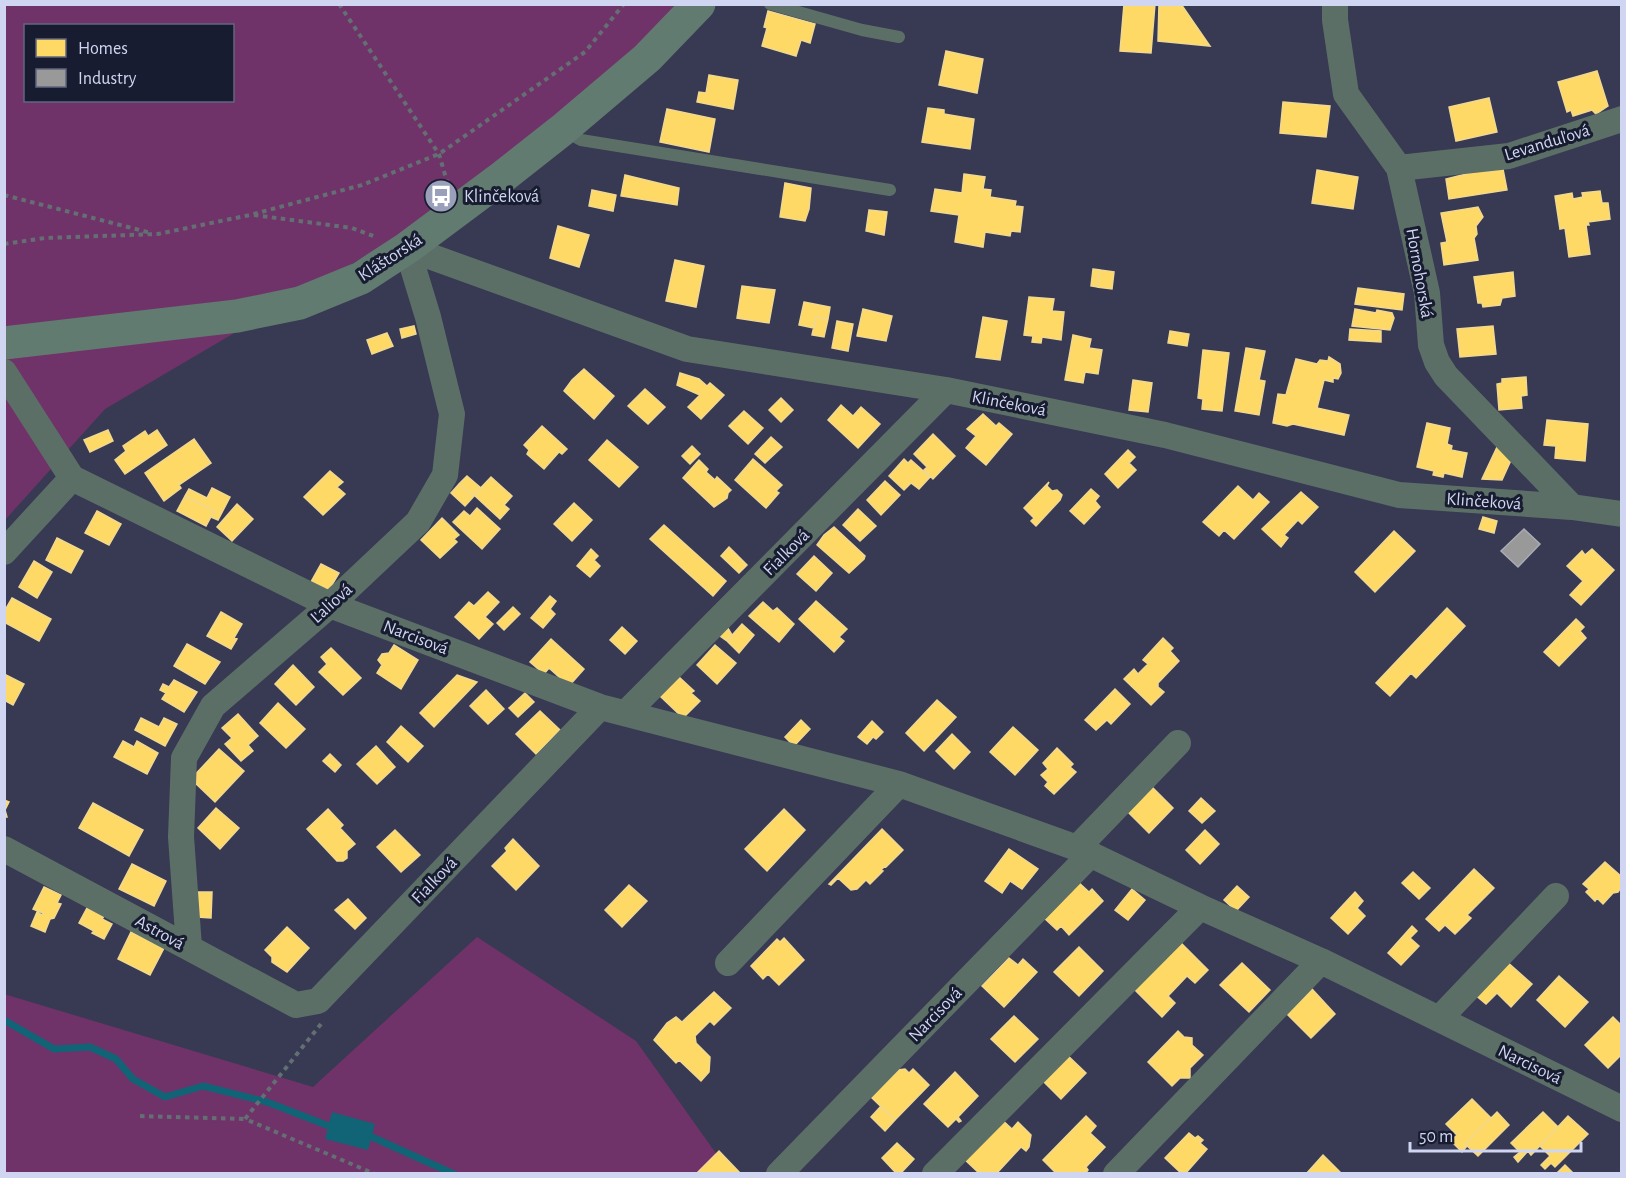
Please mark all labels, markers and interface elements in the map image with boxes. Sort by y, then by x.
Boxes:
legend [24,24,234,102]
text: Homes [78,40,128,58]
text: Industry [78,70,137,88]
street label: Levanduľová [1502,121,1592,164]
bus stop icon: Klinčeková [423,178,459,214]
place label: Klinčeková [464,188,539,206]
street label: Hornohorská [1402,227,1436,320]
street label: Kláštorská [355,231,426,285]
street label: Klinčeková [970,388,1047,420]
street label: Klinčeková [1446,490,1522,514]
street label: Fialková [760,526,813,579]
street label: Ľaliová [307,581,356,627]
street label: Narcisová [381,617,451,659]
street label: Fialková [408,854,461,907]
street label: Astrová [132,912,187,954]
street label: Narcisová [906,984,966,1045]
street label: Narcisová [1495,1042,1564,1088]
scale bar [1410,1115,1581,1153]
text: 50 m [1419,1128,1453,1146]

